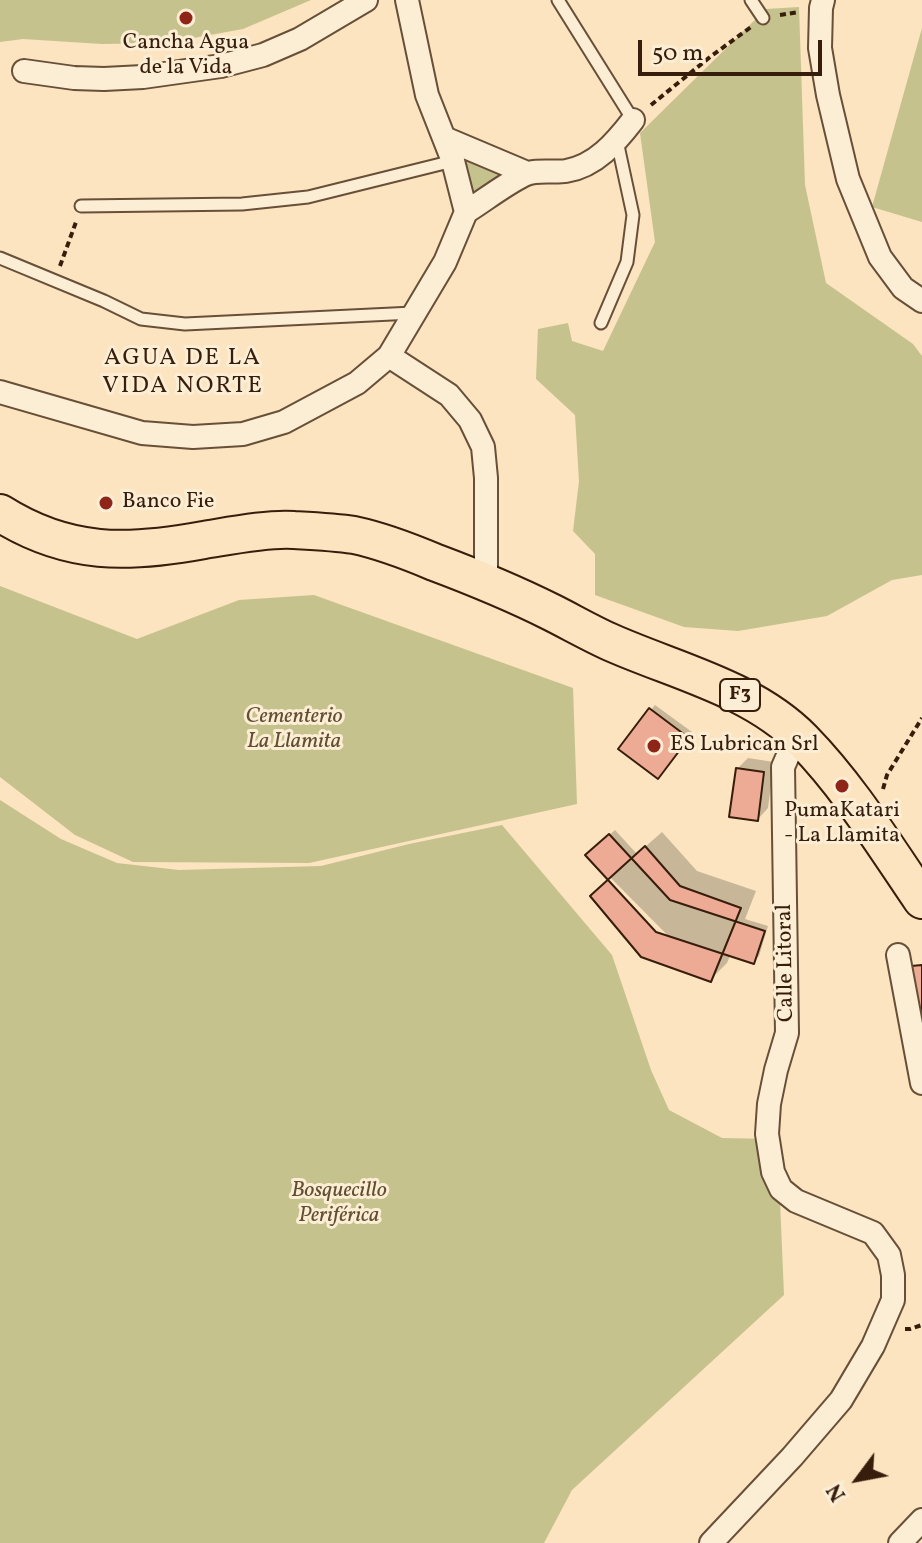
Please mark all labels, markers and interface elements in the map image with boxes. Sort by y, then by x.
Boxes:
marker: Cancha Agua de la Vida [177,9,195,27]
scale bar [642,24,826,74]
place label: Cancha Agua de la Vida [123,31,249,82]
text: 50 m [652,37,704,71]
district label: AGUA DE LA VIDA NORTE [102,346,264,402]
place label: Banco Fie [122,490,214,516]
marker: Banco Fie [97,494,115,512]
road number: F3 [720,679,760,711]
park label: Cementerio La Llamita [245,705,343,756]
place label: ES Lubrican Srl [670,733,819,759]
marker: ES Lubrican Srl [645,737,663,755]
marker: PumaKatari - La Llamita [833,777,851,795]
place label: PumaKatari - La Llamita [784,799,900,850]
street label: Calle Litoral [773,904,801,1022]
park label: Bosquecillo Periférica [291,1179,387,1230]
north arrow [818,1439,898,1519]
text: N [820,1477,855,1507]

